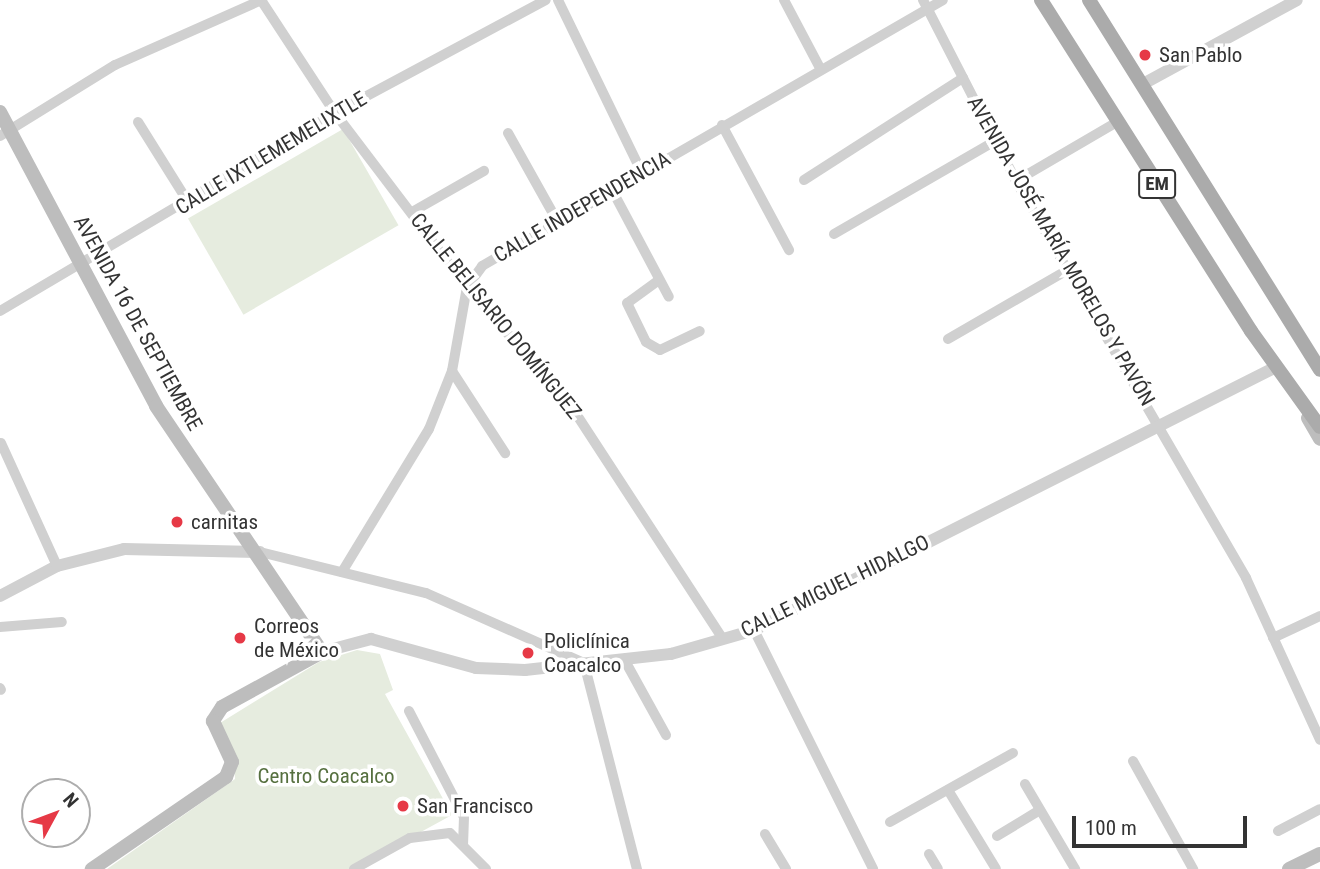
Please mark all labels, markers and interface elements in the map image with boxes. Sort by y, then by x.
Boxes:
place label: San Pablo [1159,42,1242,68]
marker: San Pablo [1137,47,1153,63]
street label: CALLE IXTLEMEMELIXTLE [171,86,371,220]
street label: AVENIDA JOSÉ MARÍA MORELOS Y PAVÓN [962,92,1160,410]
street label: CALLE INDEPENDENCIA [489,146,675,268]
road number: EM [1138,168,1176,200]
street label: CALLE BELISARIO DOMÍNGUEZ [405,208,587,424]
street label: AVENIDA 16 DE SEPTIEMBRE [68,211,208,435]
place label: carnitas [191,509,258,535]
marker: carnitas [169,514,185,530]
street label: CALLE MIGUEL HIDALGO [737,529,933,643]
place label: Correos de México [254,613,339,663]
place label: Policlínica Coacalco [544,628,630,678]
marker: Correos de México [232,630,248,646]
marker: Policlínica Coacalco [518,643,538,663]
park label: Centro Coacalco [257,763,395,789]
north arrow [21,778,91,848]
text: N [58,788,83,812]
place label: San Francisco [417,793,533,819]
marker: San Francisco [395,798,411,814]
scale bar [1075,802,1250,846]
text: 100 m [1085,816,1137,840]

